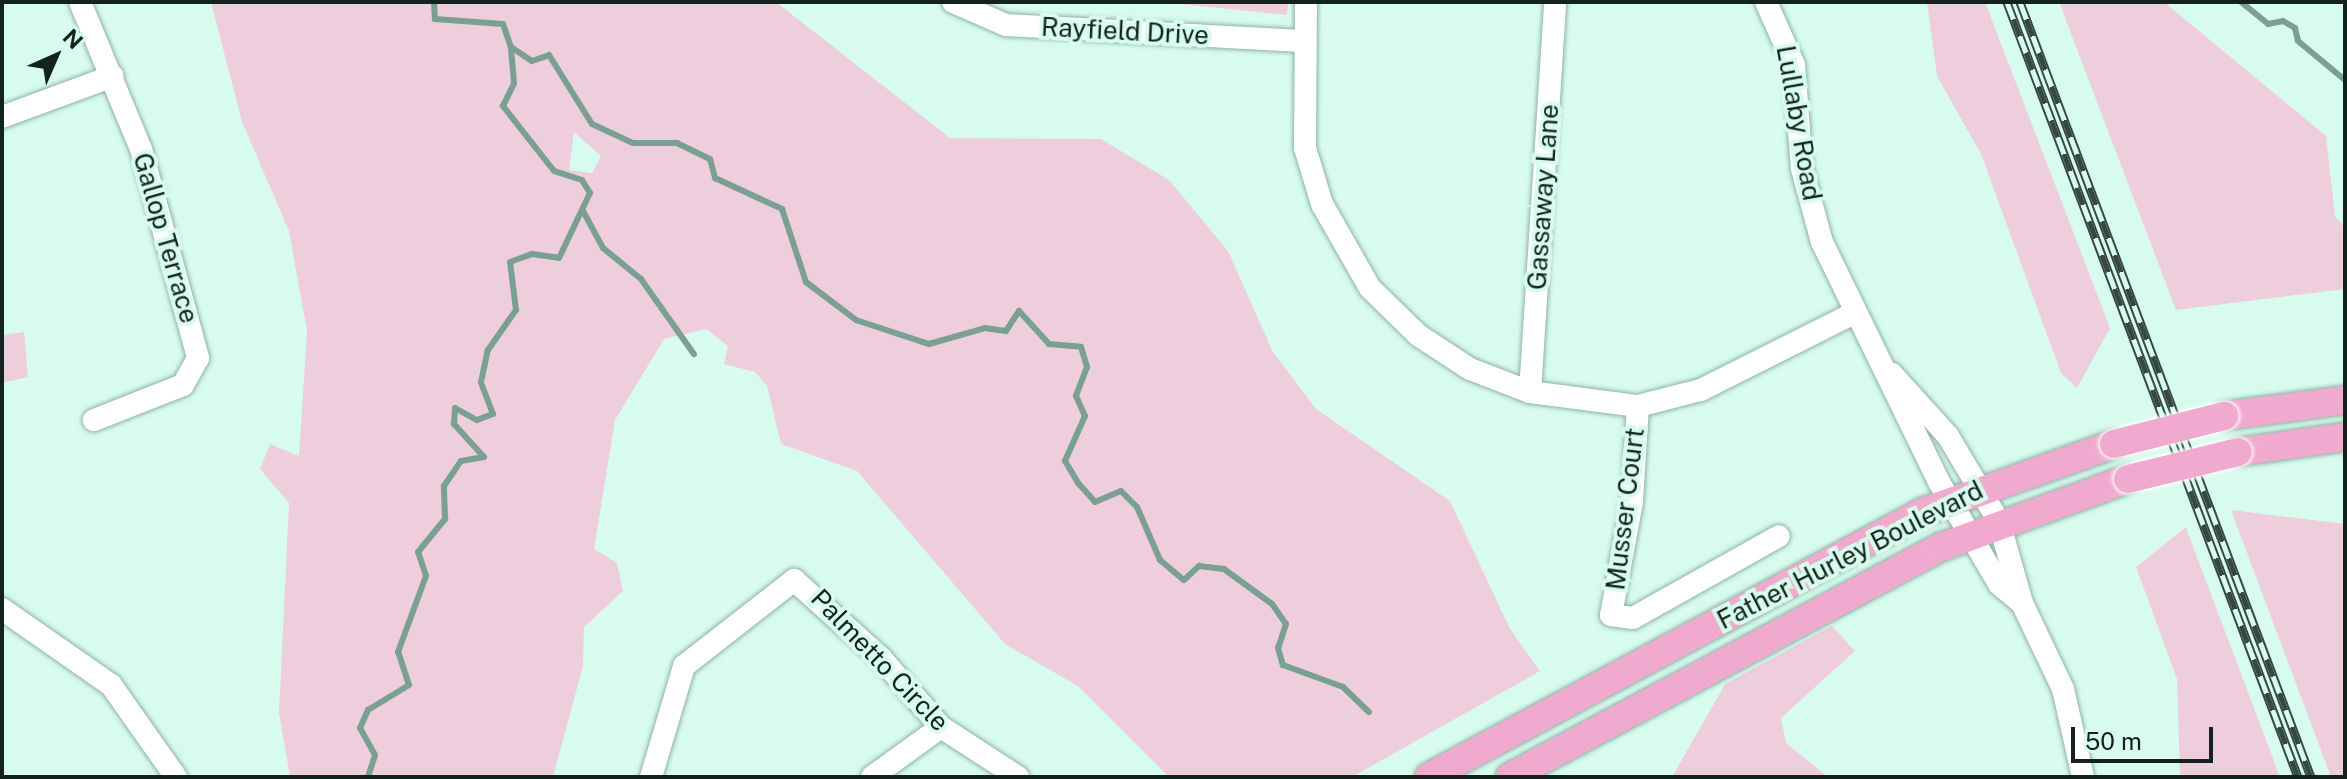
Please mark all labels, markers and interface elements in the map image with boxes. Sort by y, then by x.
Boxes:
street label: Rayfield Drive [1040,11,1210,51]
north arrow [16,16,96,96]
text: N [58,24,88,54]
street label: Lullaby Road [1770,43,1828,203]
street label: Gassaway Lane [1521,103,1565,291]
street label: Gallop Terrace [127,149,205,327]
street label: Musser Court [1600,426,1650,592]
street label: Father Hurley Boulevard [1712,474,1988,636]
street label: Palmetto Circle [805,583,955,737]
scale bar [2075,711,2217,761]
text: 50 m [2085,727,2142,755]

